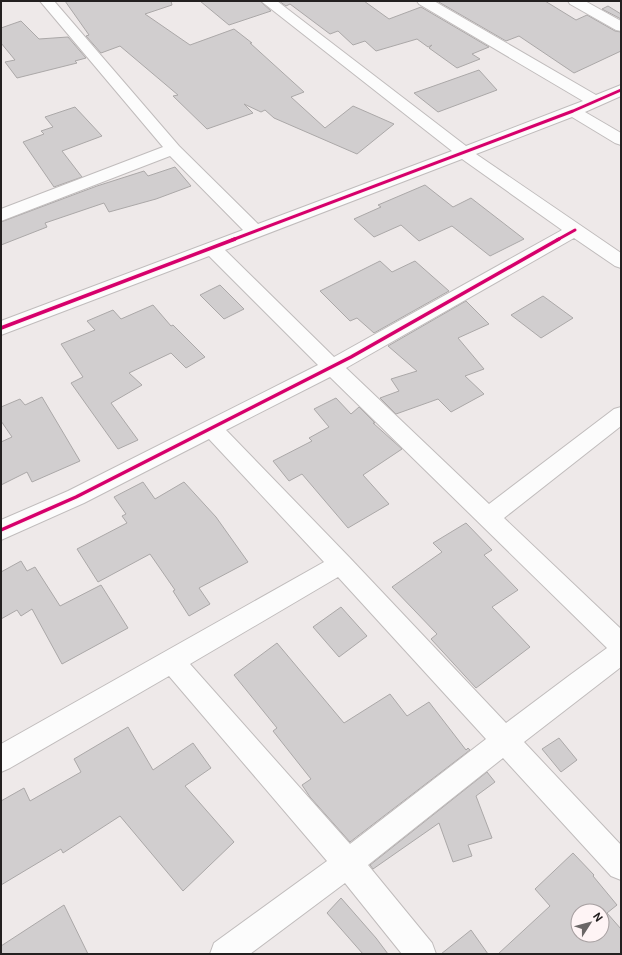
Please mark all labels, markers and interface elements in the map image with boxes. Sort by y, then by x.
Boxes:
north arrow [570,903,610,943]
text: N [590,910,605,925]

